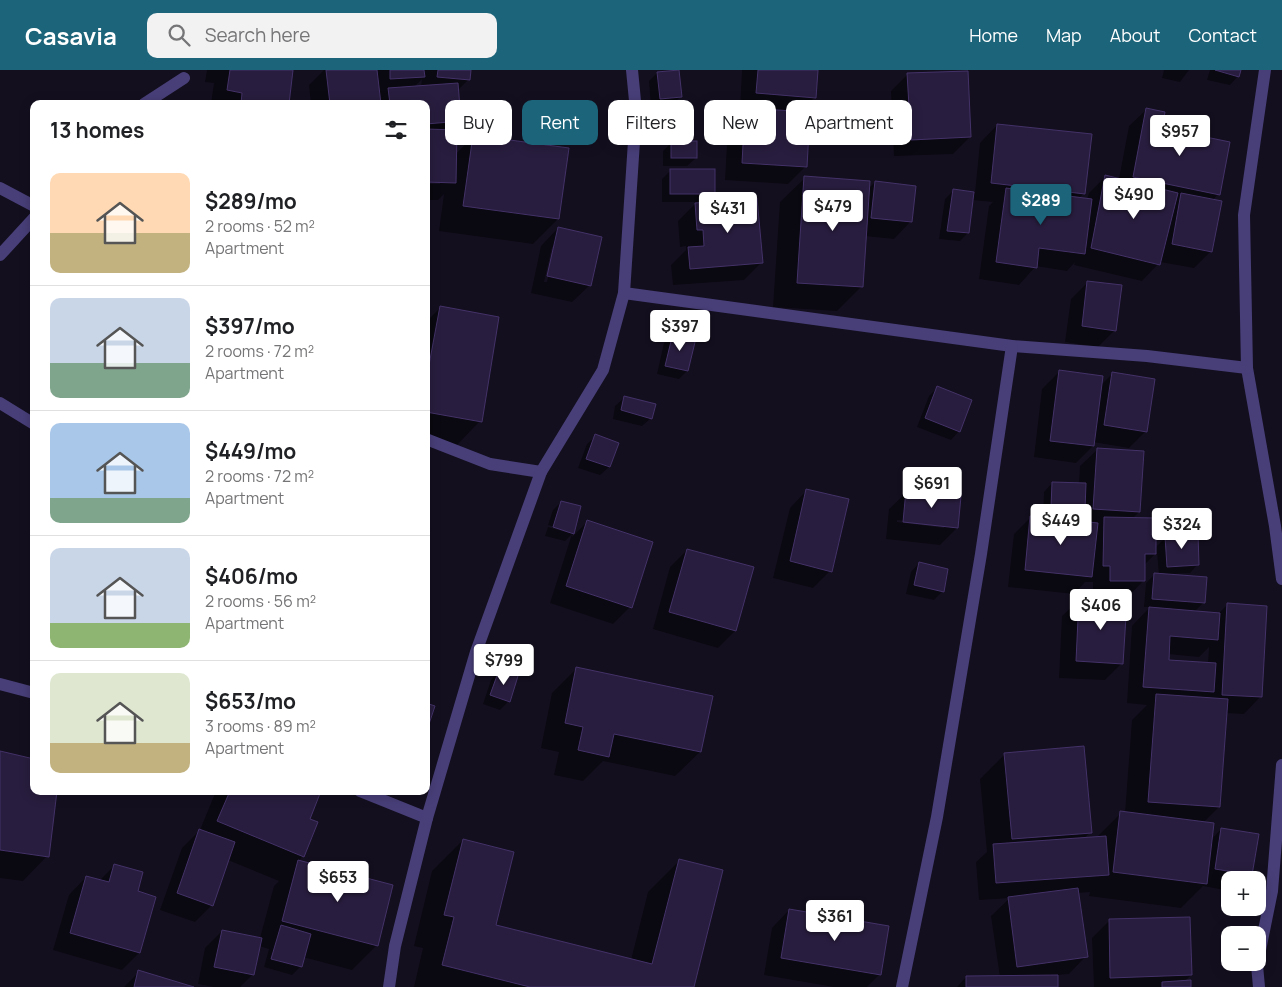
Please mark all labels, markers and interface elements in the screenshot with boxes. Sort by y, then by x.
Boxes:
search box [147,13,497,58]
text: Casavia [25,19,117,52]
icon: search [165,21,193,49]
text: Search here [205,22,310,48]
text: Home [969,23,1018,47]
text: Map [1046,23,1082,47]
text: About [1110,23,1160,47]
text: Contact [1188,23,1257,47]
chip: Buy [445,100,512,145]
chip: Rent [522,100,598,145]
chip: Filters [608,100,694,145]
chip: New [704,100,776,145]
chip: Apartment [786,100,912,145]
pin: $957 [1150,114,1210,157]
text: 13 homes [50,116,144,144]
icon: filters [382,116,410,144]
text: $957 [1161,120,1199,142]
pin: $490 [1104,178,1164,220]
text: $490 [1114,183,1154,205]
pin: $289 [1011,184,1071,226]
text: $289/mo [205,187,297,215]
text: $289 [1021,189,1061,211]
pin: $479 [803,190,863,232]
pin: $431 [698,191,758,234]
icon: home [90,193,150,253]
text: $479 [814,195,852,217]
text: $431 [710,197,746,219]
text: 2 rooms · 52 m² [205,215,315,237]
text: Apartment [205,237,284,259]
pin: $397 [650,310,710,352]
text: $397/mo [205,312,295,340]
text: $397 [661,315,699,337]
icon: home [90,318,150,378]
text: 2 rooms · 72 m² [205,340,314,362]
text: Apartment [205,362,284,384]
text: $449/mo [205,437,296,465]
icon: home [90,443,150,503]
text: 2 rooms · 72 m² [205,465,314,487]
pin: $691 [902,466,962,509]
text: $691 [914,472,950,494]
text: Apartment [205,487,284,509]
pin: $449 [1031,504,1091,546]
pin: $324 [1152,508,1212,550]
text: $449 [1042,509,1080,531]
text: $324 [1163,513,1201,535]
text: $406/mo [205,562,298,590]
icon: home [90,568,150,628]
pin: $406 [1071,588,1131,631]
text: 2 rooms · 56 m² [205,590,316,612]
text: $406 [1081,594,1121,616]
text: Apartment [205,612,284,634]
pin: $799 [474,644,534,686]
text: $799 [485,649,523,671]
text: $653/mo [205,687,296,715]
icon: home [90,693,150,753]
text: 3 rooms · 89 m² [205,715,316,737]
text: Apartment [205,737,284,759]
pin: $653 [308,860,368,903]
text: $653 [319,866,357,888]
map controls [1221,871,1266,971]
button: + [1221,871,1266,916]
pin: $361 [805,900,865,942]
text: $361 [817,905,853,927]
button: − [1221,926,1266,971]

